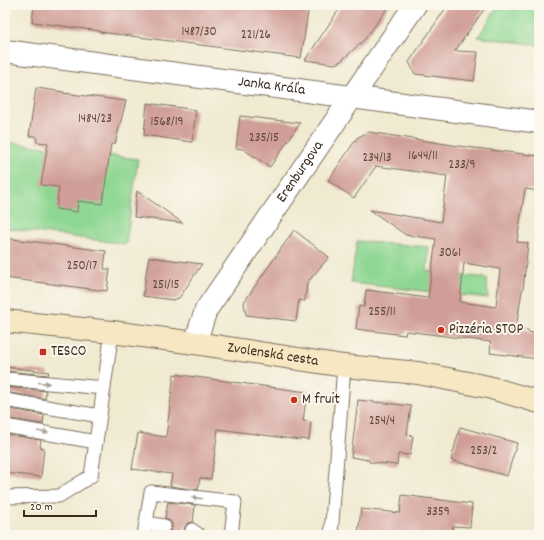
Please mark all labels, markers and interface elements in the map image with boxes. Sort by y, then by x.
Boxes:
house number: 1487/30 [182,23,217,42]
house number: 221/26 [241,26,271,45]
street label: Janka Kráľa [237,71,307,102]
house number: 1484/23 [78,110,112,129]
house number: 1568/19 [151,113,183,132]
house number: 235/15 [249,129,279,148]
street label: Erenburgova [271,136,330,208]
house number: 1644/11 [408,147,438,166]
house number: 234/13 [362,149,392,168]
house number: 233/9 [449,156,475,175]
house number: 3061 [439,244,461,263]
house number: 250/17 [67,257,97,276]
house number: 251/15 [152,276,180,295]
house number: 255/11 [368,303,396,322]
place label: Pizzéria STOP [449,319,523,341]
marker: Pizzéria STOP [436,325,446,335]
street label: Zvolenská cesta [226,337,321,373]
place label: TESCO [51,341,86,363]
marker: TESCO [38,347,48,357]
one-way arrow [38,379,50,386]
place label: M fruit [302,389,340,411]
marker: M fruit [289,395,299,405]
house number: 254/4 [369,412,395,431]
one-way arrow [37,430,50,436]
house number: 253/2 [471,442,497,461]
scale bar [24,492,96,518]
one-way arrow [191,494,203,501]
text: 20 m [30,499,53,516]
house number: 3359 [426,503,450,522]

